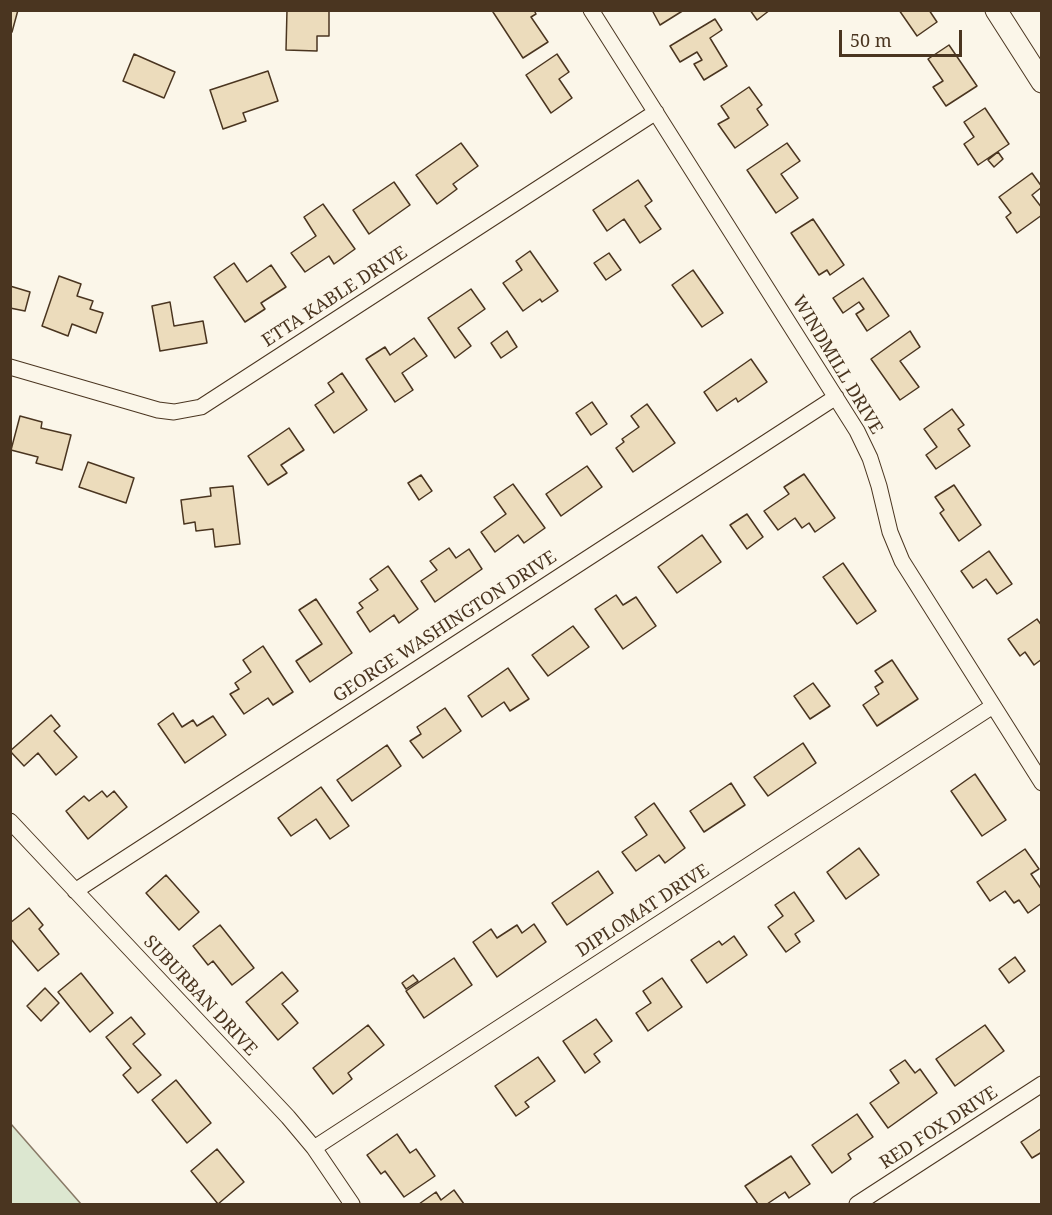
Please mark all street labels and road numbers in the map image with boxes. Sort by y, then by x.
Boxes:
street label: ETTA KABLE DRIVE [258,242,412,352]
street label: WINDMILL DRIVE [787,292,887,438]
street label: GEORGE WASHINGTON DRIVE [329,547,561,707]
street label: DIPLOMAT DRIVE [572,860,714,962]
street label: SUBURBAN DRIVE [139,931,261,1061]
street label: RED FOX DRIVE [876,1082,1002,1174]

